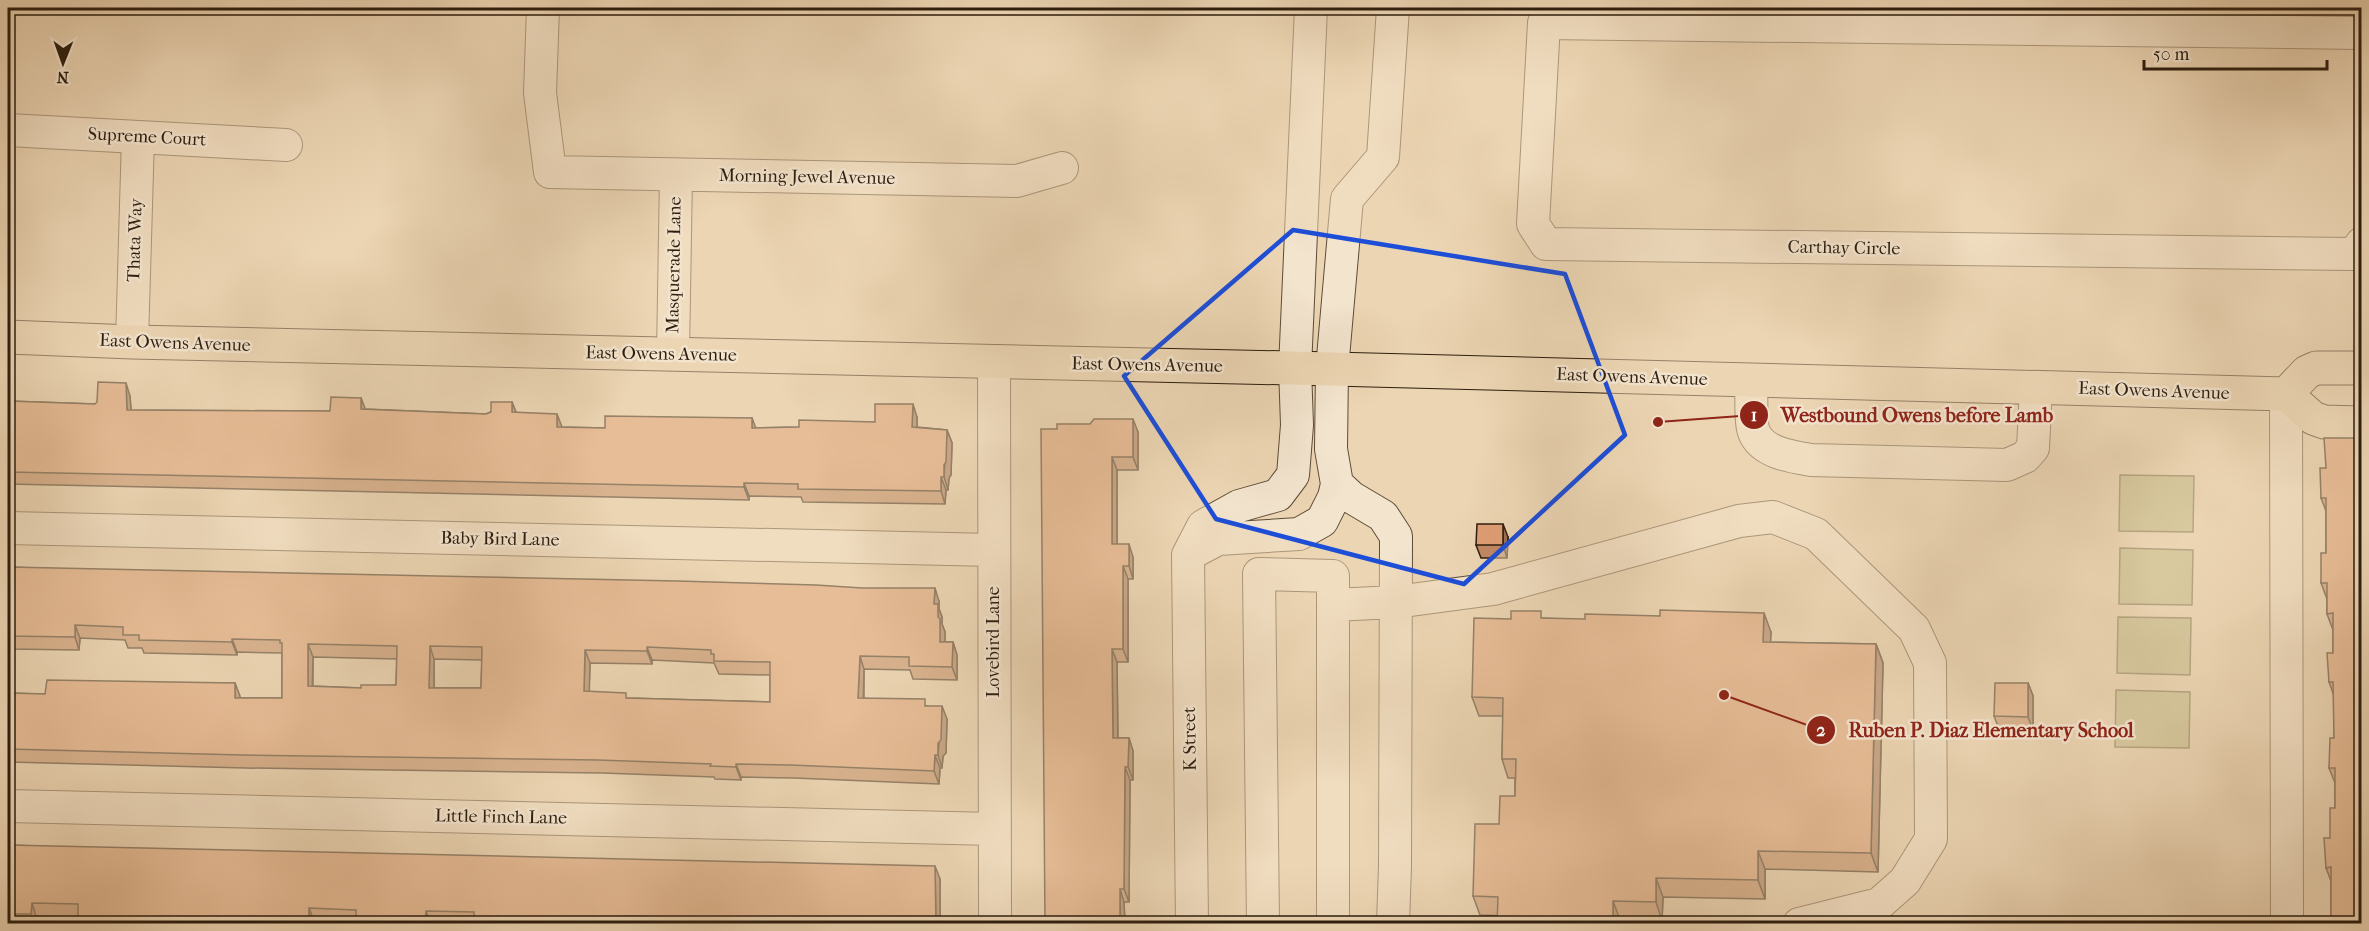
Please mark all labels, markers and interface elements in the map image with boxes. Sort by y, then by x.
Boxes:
north arrow [33,33,93,93]
scale bar [2144,33,2327,71]
text: 50 m [2153,44,2190,65]
text: N [56,68,69,87]
street label: Supreme Court [87,123,207,151]
street label: Morning Jewel Avenue [719,165,896,189]
street label: Thata Way [123,196,147,282]
street label: Masquerade Lane [662,196,686,334]
street label: Carthay Circle [1787,237,1901,259]
street label: East Owens Avenue [99,330,251,356]
street label: East Owens Avenue [585,342,737,366]
street label: East Owens Avenue [1071,353,1223,377]
street label: East Owens Avenue [1556,364,1708,390]
street label: East Owens Avenue [2078,378,2230,404]
callout: Westbound Owens before Lamb [1739,396,2065,434]
text: Westbound Owens before Lamb [1780,404,2054,427]
text: 1 [1751,405,1757,426]
street label: Baby Bird Lane [440,527,560,551]
street label: Lovebird Lane [983,586,1004,698]
street label: K Street [1179,706,1201,771]
callout: Ruben P. Diaz Elementary School [1806,711,2146,749]
text: Ruben P. Diaz Elementary School [1848,719,2134,742]
text: 2 [1816,720,1826,741]
street label: Little Finch Lane [435,805,567,829]

